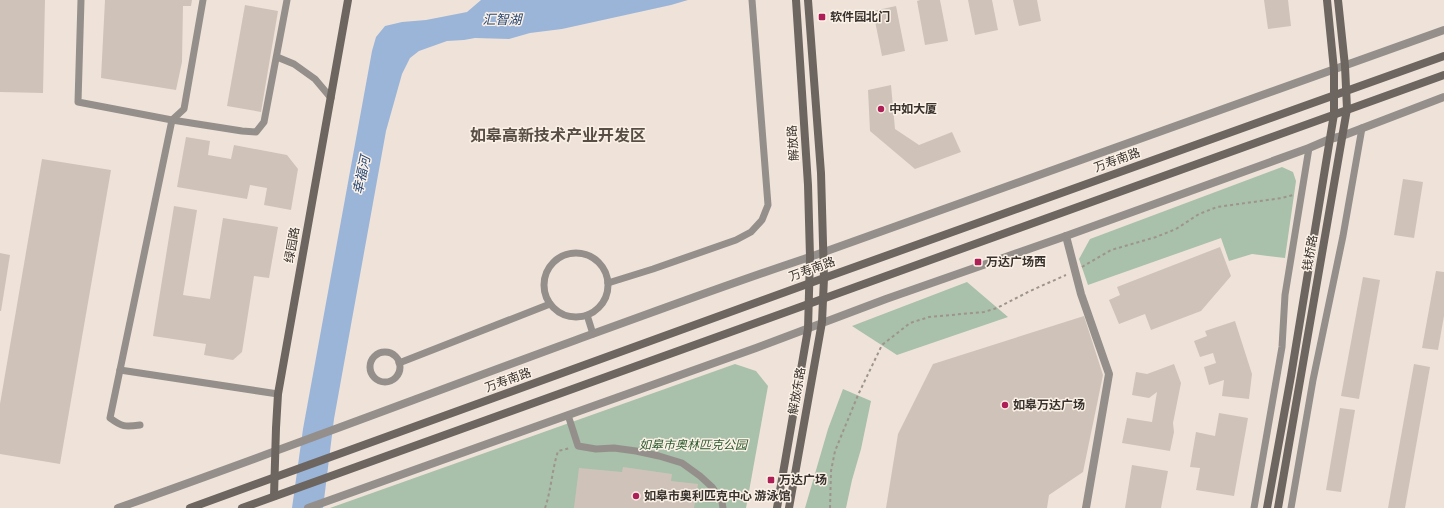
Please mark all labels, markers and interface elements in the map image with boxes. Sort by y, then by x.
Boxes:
place label: 软件园北门 [830,7,890,25]
water label: 汇智湖 [482,9,523,28]
marker: 软件园北门 [817,12,827,22]
place label: 中如大厦 [889,99,937,117]
marker: 中如大厦 [876,104,886,114]
district label: 如皋高新技术产业开发区 [470,122,646,146]
street label: 解放路 [782,124,802,162]
street label: 万寿南路 [1091,142,1142,176]
water label: 幸福河 [347,151,374,196]
street label: 绿园路 [279,226,303,264]
street label: 钱桥路 [1297,234,1321,272]
street label: 万寿南路 [786,251,837,285]
place label: 万达广场西 [986,252,1046,270]
marker: 万达广场西 [973,257,983,267]
street label: 万寿南路 [482,362,533,396]
street label: 解放东路 [783,366,809,416]
place label: 如皋万达广场 [1013,395,1085,413]
marker: 如皋万达广场 [1000,400,1010,410]
park label: 如皋市奥林匹克公园 [639,435,749,453]
place label: 万达广场 [779,470,827,488]
marker: 万达广场 [766,475,776,485]
place label: 如皋市奥利匹克中心 游泳馆 [644,486,790,504]
marker: 如皋市奥利匹克中心 游泳馆 [631,491,641,501]

